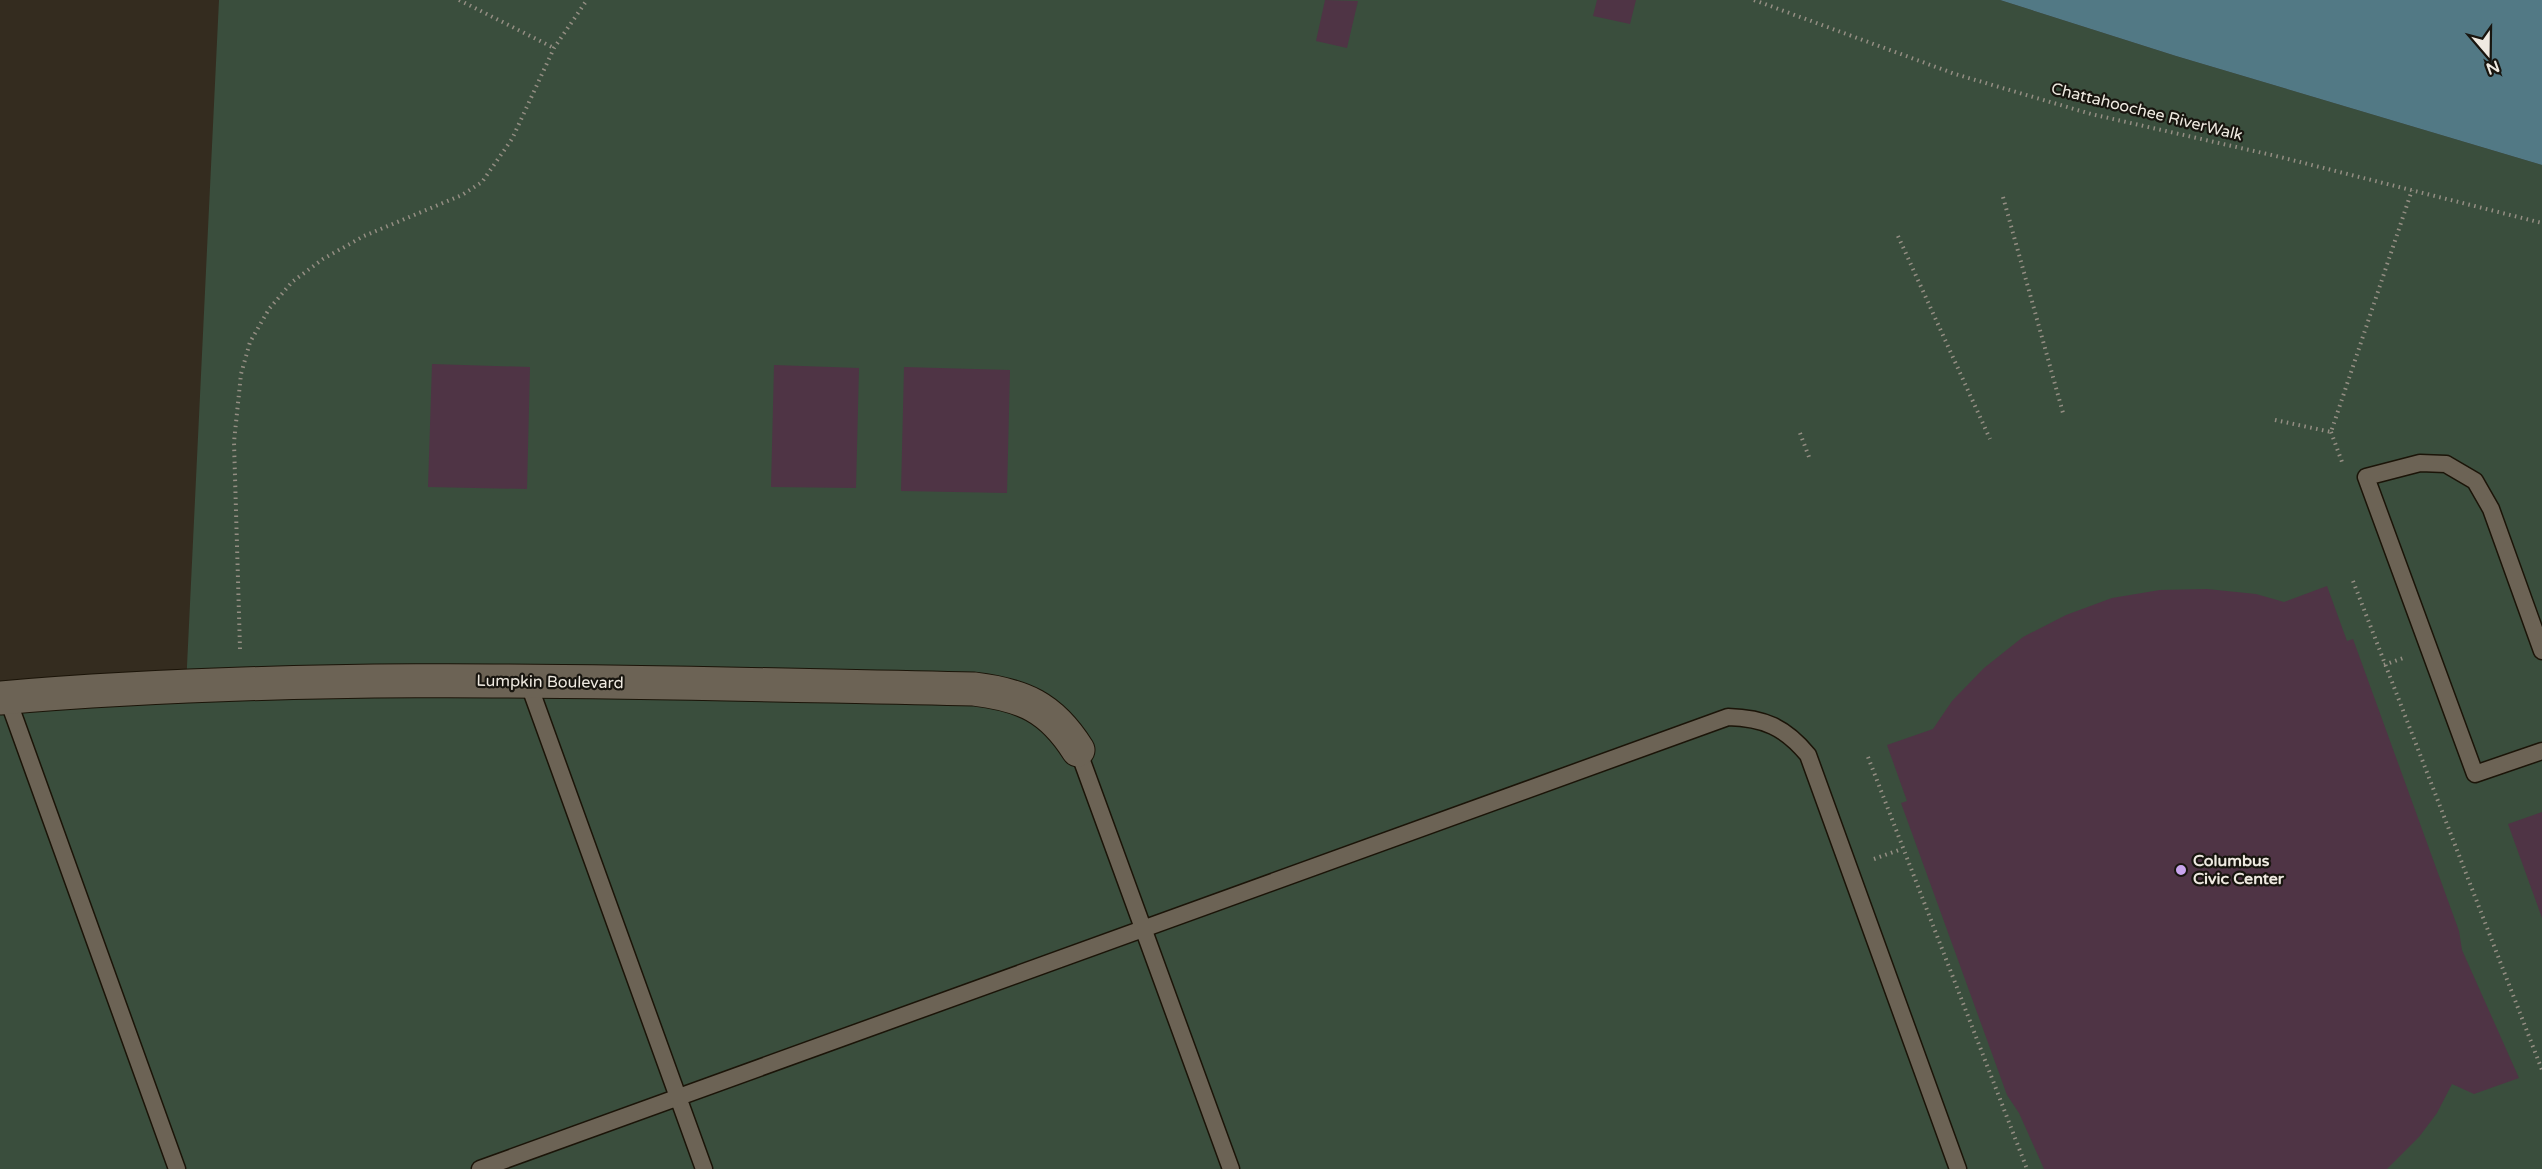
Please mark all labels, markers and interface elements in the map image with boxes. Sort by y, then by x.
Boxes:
north arrow [2458,24,2518,84]
text: N [2483,56,2502,79]
street label: Chattahoochee RiverWalk [2049,78,2245,146]
street label: Lumpkin Boulevard [476,671,624,693]
place label: Columbus Civic Center [2193,851,2285,889]
marker: Columbus Civic Center [2174,863,2188,877]

